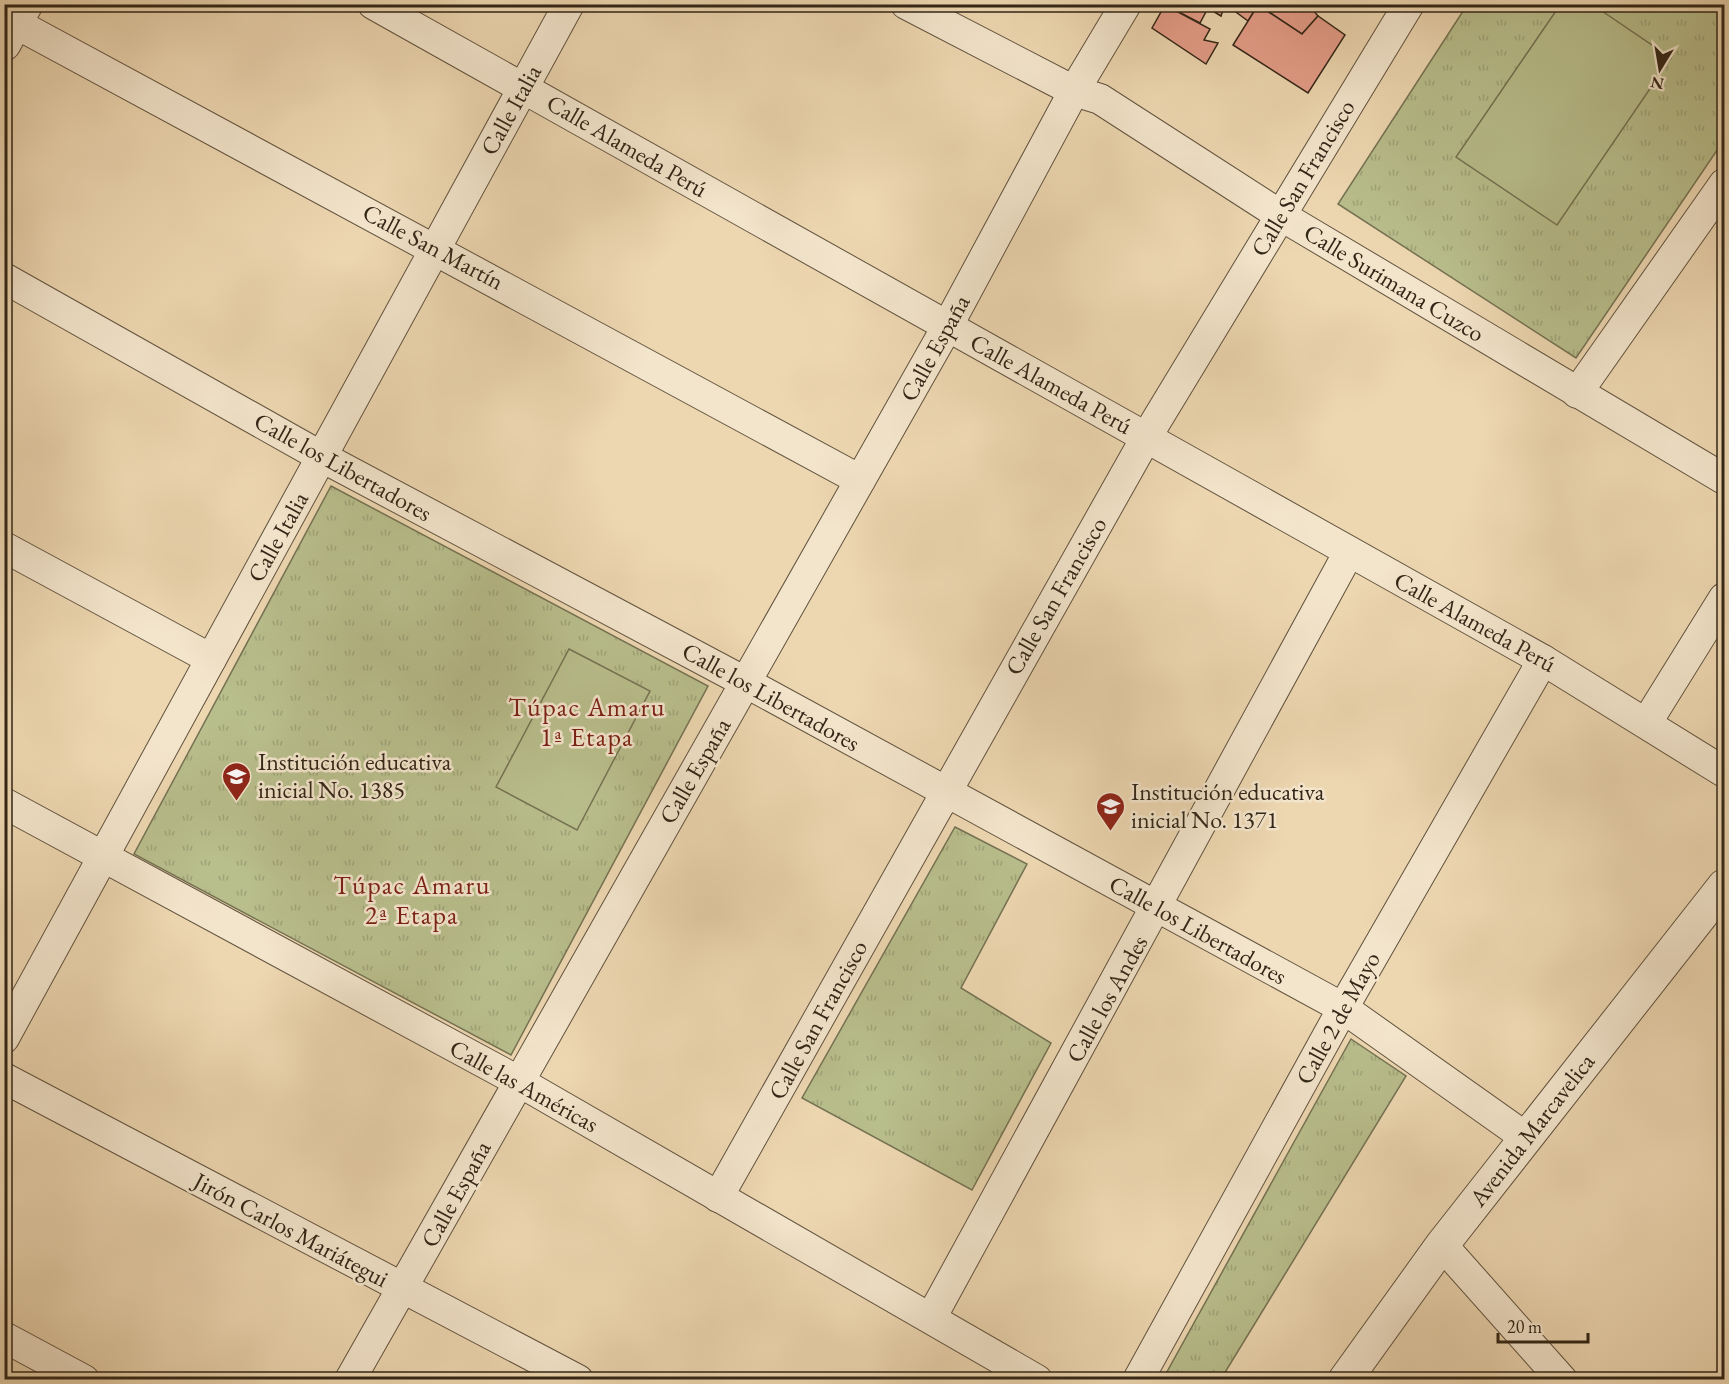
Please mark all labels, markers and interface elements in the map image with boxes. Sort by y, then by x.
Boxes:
north arrow [1630,39,1690,99]
street label: Calle Italia [473,59,548,160]
text: N [1649,72,1666,95]
street label: Calle Alameda Perú [541,87,714,204]
street label: Calle San Francisco [1244,94,1362,262]
street label: Calle San Martín [357,196,509,297]
street label: Calle Surimana Cuzco [1298,216,1490,349]
street label: Calle España [893,289,977,407]
street label: Calle Alameda Perú [965,326,1138,441]
street label: Calle los Libertadores [249,405,438,528]
street label: Calle Italia [240,486,315,587]
street label: Calle San Francisco [998,511,1113,680]
street label: Calle Alameda Perú [1389,564,1562,679]
street label: Calle los Libertadores [677,635,866,758]
district label: Túpac Amaru 1ª Etapa [508,690,666,754]
street label: Calle España [652,712,738,829]
place label: Institución educativa inicial No. 1385 [258,746,452,805]
school or university icon: Institución educativa inicial No. 1385 [221,760,253,802]
place label: Institución educativa inicial No. 1371 [1131,776,1325,835]
school or university icon: Institución educativa inicial No. 1371 [1094,790,1126,832]
district label: Túpac Amaru 2ª Etapa [333,868,491,932]
street label: Calle los Libertadores [1104,868,1293,991]
street label: Calle los Andes [1059,930,1154,1068]
street label: Calle San Francisco [761,934,874,1105]
street label: Calle 2 de Mayo [1288,946,1387,1090]
street label: Calle las Américas [444,1032,604,1139]
street label: Avenida Marcavelica [1461,1046,1601,1213]
street label: Calle España [414,1135,498,1253]
street label: Jirón Carlos Mariátegui [187,1164,394,1294]
scale bar [1498,1306,1588,1344]
text: 20 m [1507,1315,1542,1338]

